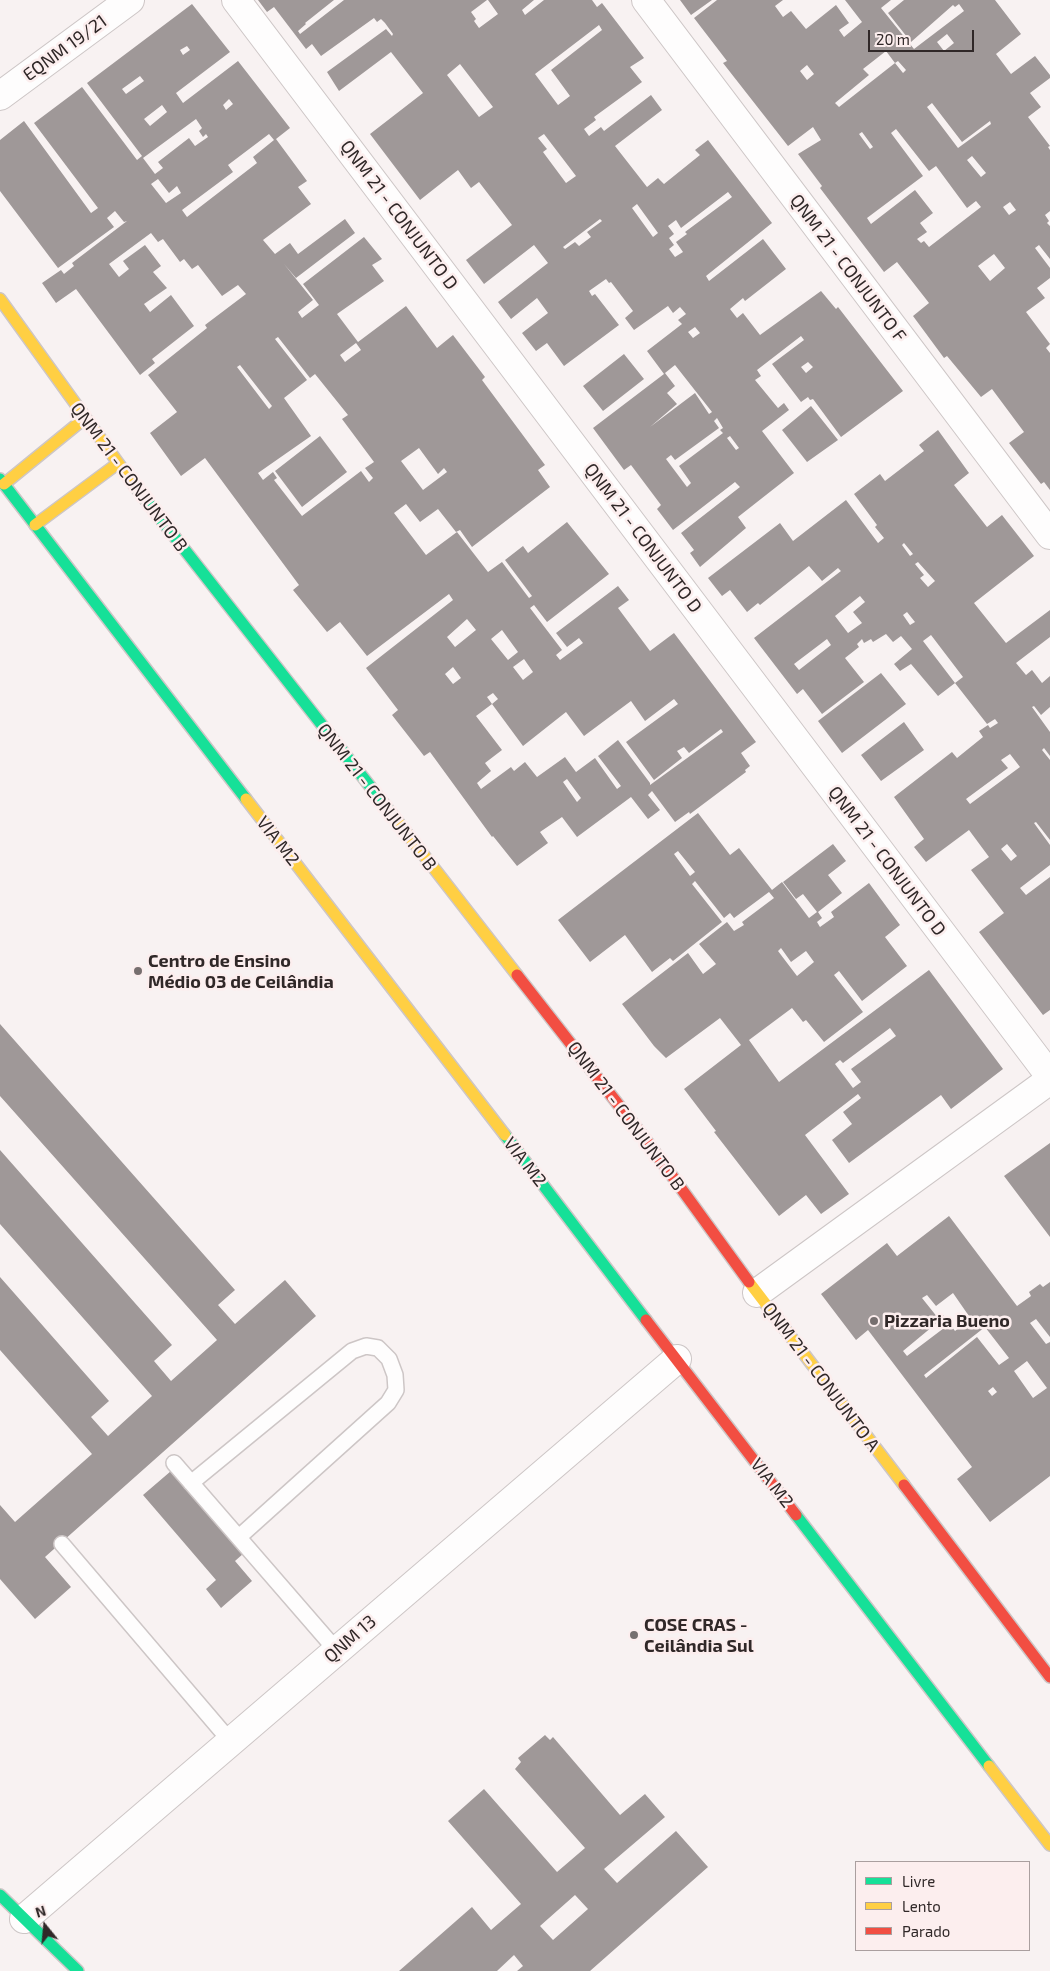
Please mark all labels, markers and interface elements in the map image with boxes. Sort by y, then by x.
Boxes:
street label: EQNM 19/21 [19,10,111,86]
scale bar [870,20,976,52]
text: 20 m [876,30,910,48]
street label: QNM 21 - CONJUNTO D [336,136,462,294]
street label: QNM 21 - CONJUNTO F [785,190,911,346]
street label: QNM 21 - CONJUNTO B [66,398,192,556]
street label: QNM 21 - CONJUNTO D [580,459,706,617]
street label: QNM 21 - CONJUNTO B [313,719,441,875]
street label: QNM 21 - CONJUNTO D [824,782,950,940]
street label: VIA M2 [252,812,304,870]
place label: Centro de Ensino Médio 03 de Ceilândia [148,950,334,992]
marker: Centro de Ensino Médio 03 de Ceilândia [132,965,144,977]
street label: QNM 21 - CONJUNTO B [563,1037,689,1195]
street label: VIA M2 [499,1133,551,1191]
street label: QNM 21 - CONJUNTO A [758,1298,884,1456]
place label: Pizzaria Bueno [884,1310,1010,1332]
marker: Pizzaria Bueno [868,1315,880,1327]
street label: VIA M2 [746,1454,798,1512]
street label: QNM 13 [320,1611,380,1667]
place label: COSE CRAS - Ceilândia Sul [644,1614,754,1656]
marker: COSE CRAS - Ceilândia Sul [628,1629,640,1641]
legend [855,1861,1030,1951]
text: Livre [902,1872,935,1890]
text: Lento [902,1897,941,1915]
north arrow [20,1901,70,1951]
text: N [33,1902,48,1921]
text: Parado [902,1922,950,1940]

